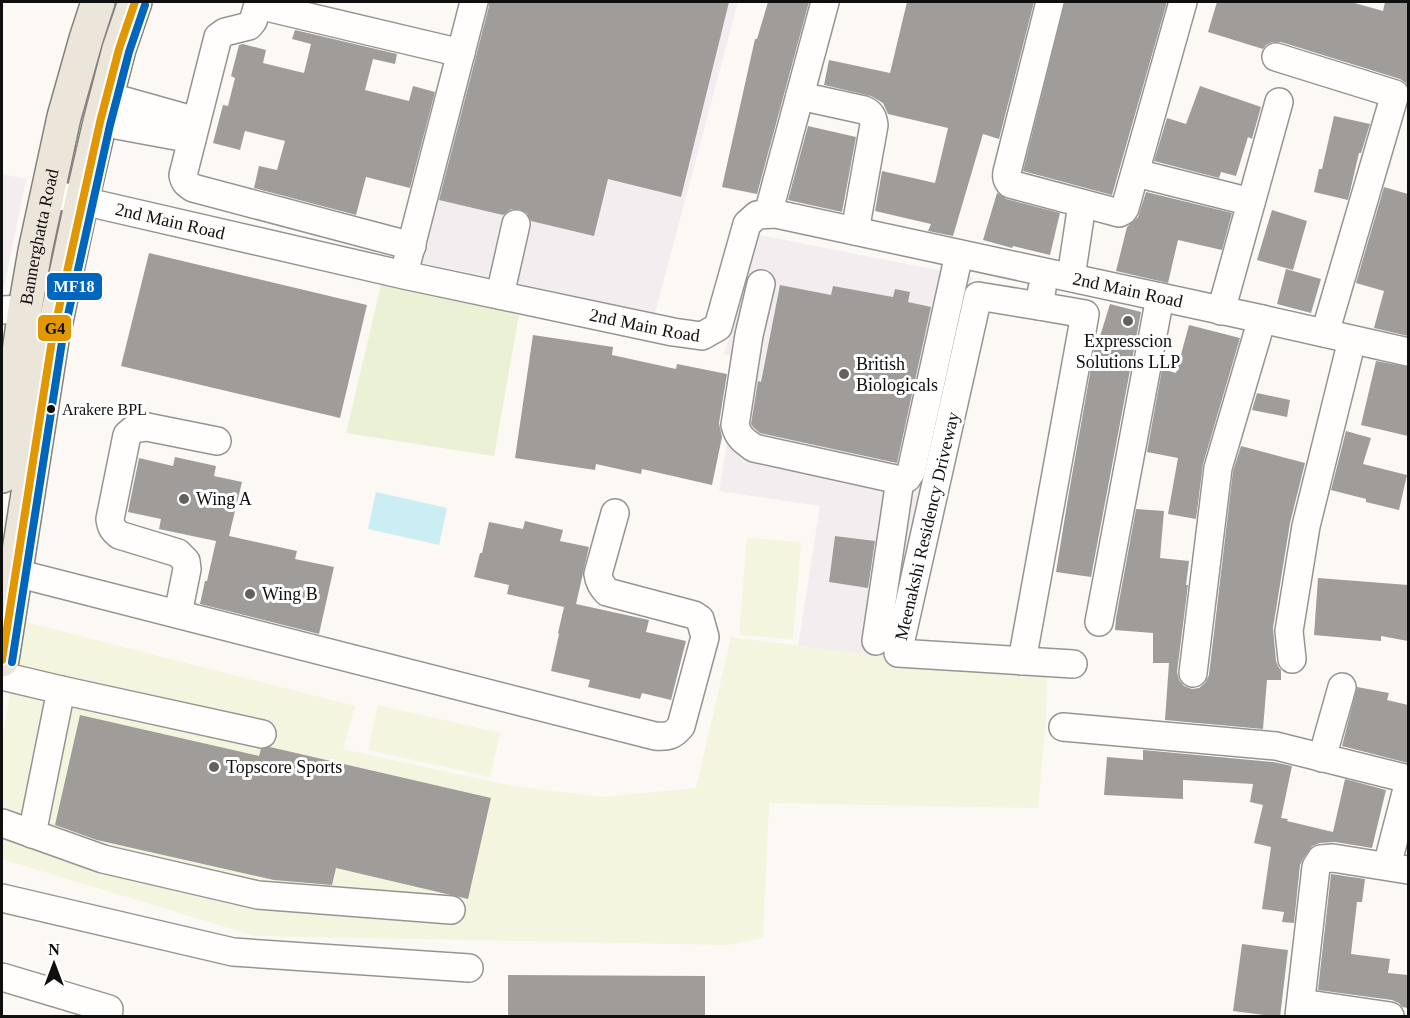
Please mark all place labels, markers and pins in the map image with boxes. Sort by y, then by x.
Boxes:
marker: Expresscion Solutions LLP [1121,314,1135,328]
place label: Expresscion Solutions LLP [1076,331,1180,372]
place label: British Biologicals [856,354,938,395]
marker: British Biologicals [837,367,851,381]
place label: Arakere BPL [62,401,147,418]
marker: Arakere BPL [45,403,57,415]
place label: Wing A [196,489,252,509]
marker: Wing A [177,492,191,506]
place label: Wing B [262,584,318,604]
marker: Wing B [243,587,257,601]
place label: Topscore Sports [226,757,342,777]
marker: Topscore Sports [207,760,221,774]

